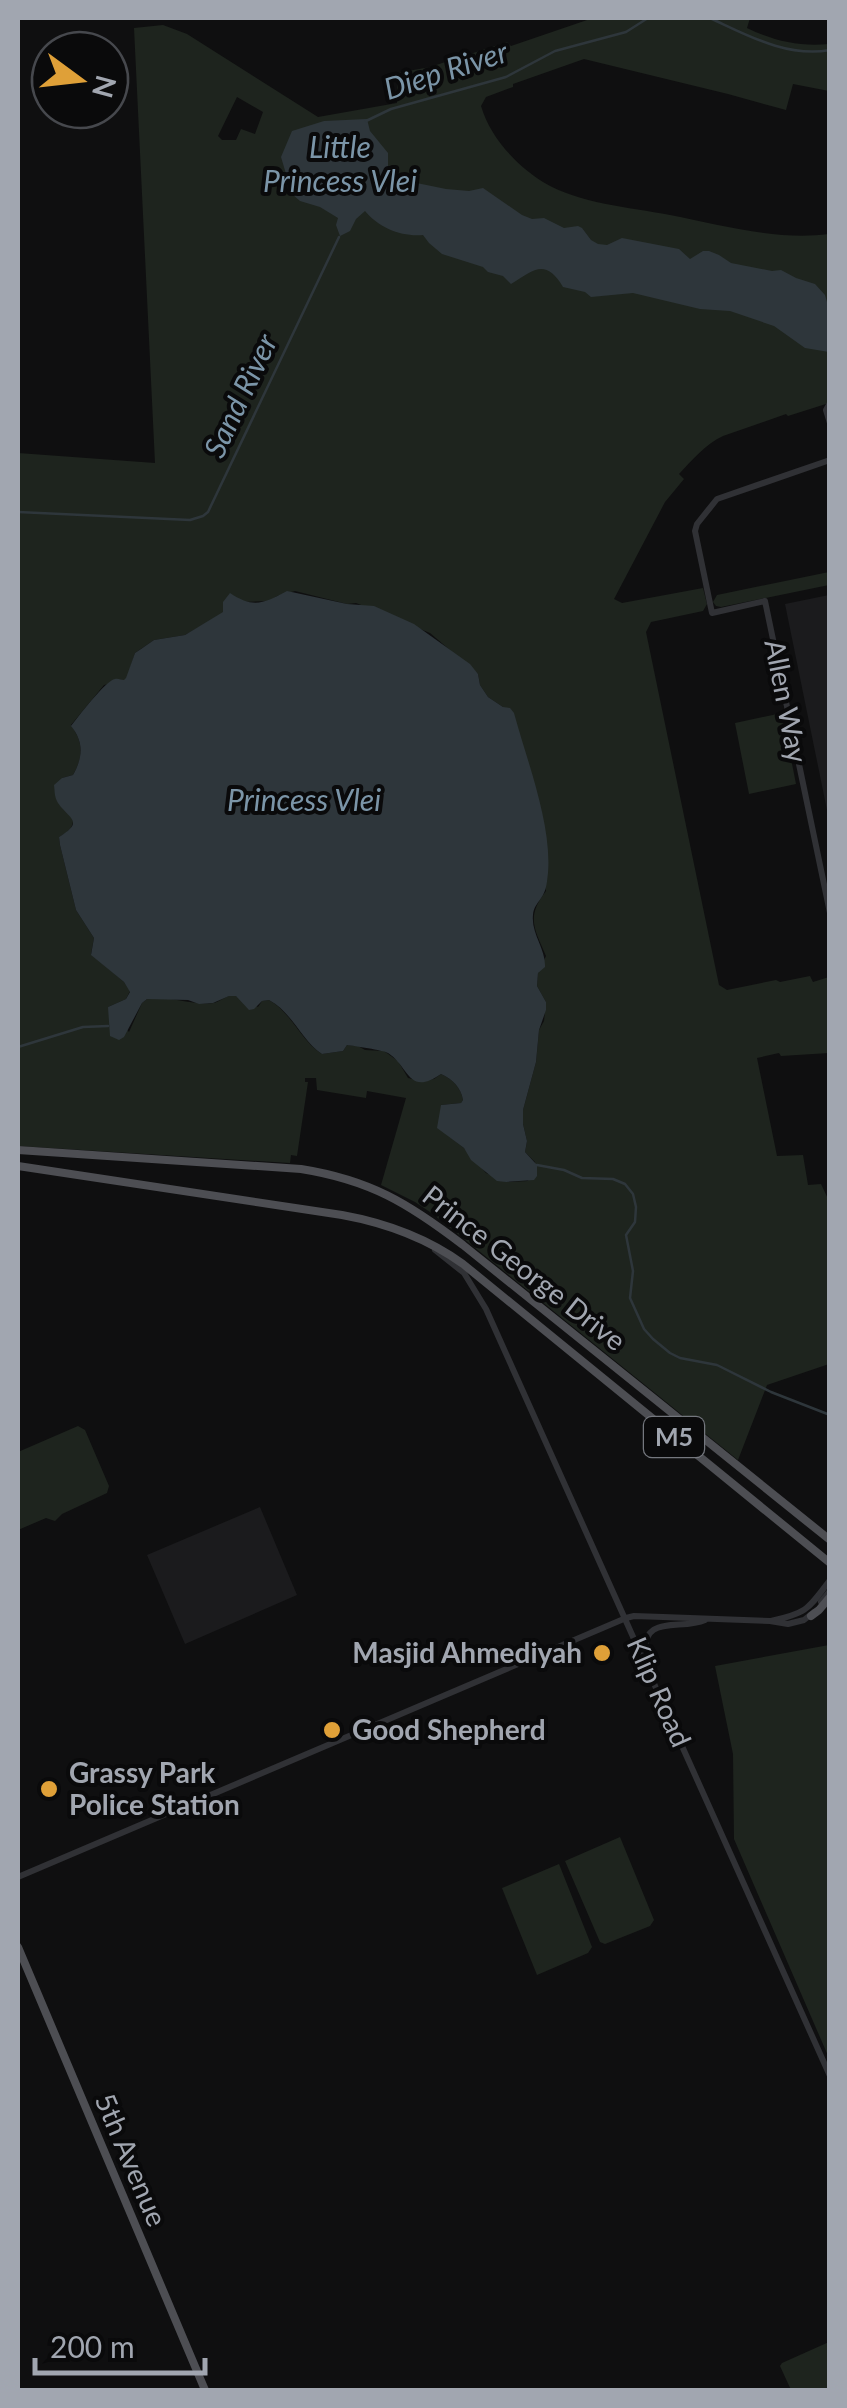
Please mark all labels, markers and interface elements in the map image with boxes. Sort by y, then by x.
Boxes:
north arrow [30,30,130,130]
water label: Diep River [379,32,512,106]
text: N [86,72,124,102]
water label: Little Princess Vlei [263,128,417,198]
water label: Sand River [195,327,284,463]
street label: Allen Way [758,636,816,766]
water label: Princess Vlei [227,781,381,817]
street label: Prince George Drive [416,1177,633,1357]
road number: M5 [644,1417,704,1457]
street label: Klip Road [621,1631,699,1752]
place label: Masjid Ahmediyah [352,1635,582,1669]
marker: Masjid Ahmediyah [591,1642,613,1664]
place label: Good Shepherd [352,1712,546,1746]
marker: Good Shepherd [321,1719,343,1741]
place label: Grassy Park Police Station [69,1755,240,1821]
marker: Grassy Park Police Station [38,1778,60,1800]
street label: 5th Avenue [89,2088,175,2231]
scale bar [35,2313,205,2375]
text: 200 m [50,2328,135,2364]

